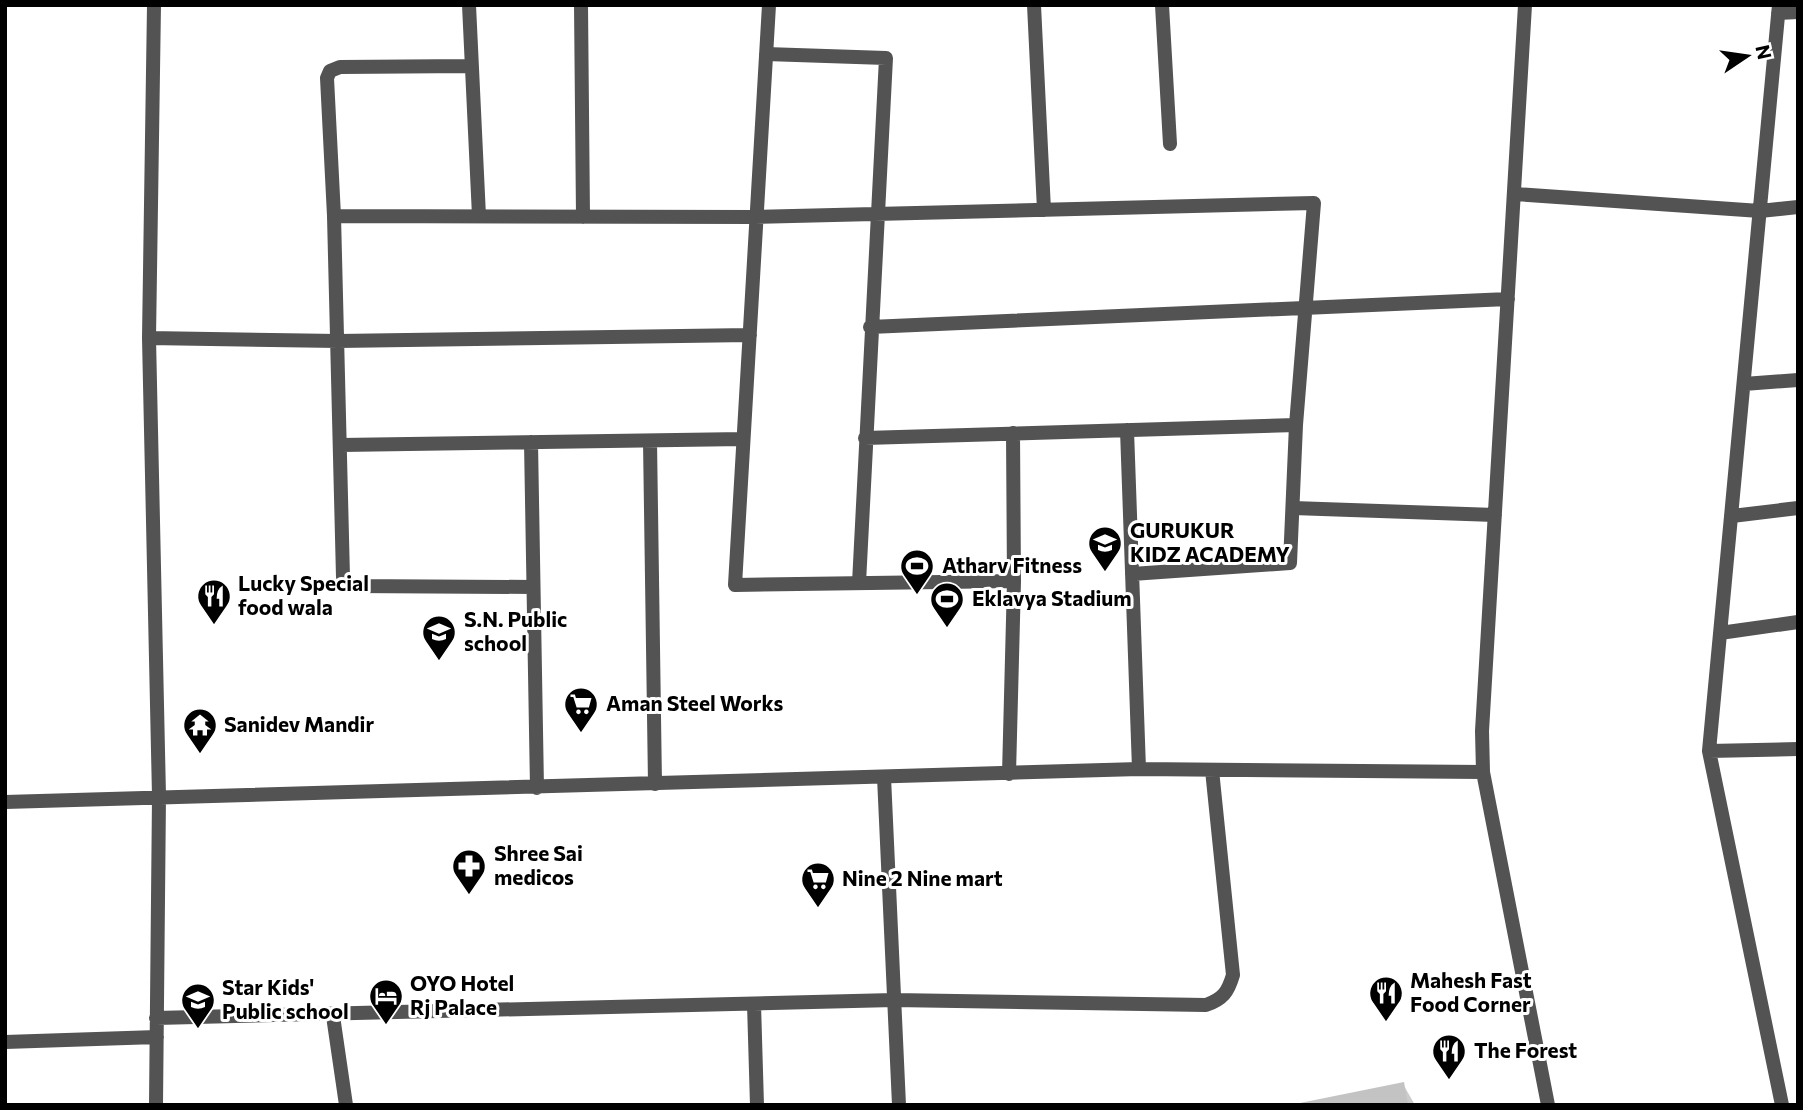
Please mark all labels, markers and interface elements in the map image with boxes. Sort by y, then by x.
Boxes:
north arrow [1712,21,1782,91]
text: N [1751,43,1777,62]
place label: GURUKUR KIDZ ACADEMY [1130,517,1290,566]
school or university icon: GURUKUR KIDZ ACADEMY [1086,524,1124,573]
sports icon: Atharv Fitness [898,547,936,596]
place label: Atharv Fitness [942,552,1082,577]
place label: Lucky Special food wala [238,570,369,619]
restaurant icon: Lucky Special food wala [195,577,233,626]
sports icon: Eklavya Stadium [928,580,966,629]
place label: Eklavya Stadium [972,585,1132,610]
place label: S.N. Public school [464,606,567,655]
school or university icon: S.N. Public school [420,613,458,662]
supermarket icon: Aman Steel Works [562,685,600,734]
place label: Aman Steel Works [606,690,783,715]
temple icon: Sanidev Mandir [181,706,219,755]
place label: Sanidev Mandir [224,711,374,736]
place label: Shree Sai medicos [494,840,583,889]
pharmacy icon: Shree Sai medicos [450,847,488,896]
supermarket icon: Nine 2 Nine mart [799,860,837,909]
place label: Nine 2 Nine mart [842,865,1003,890]
place label: Mahesh Fast Food Corner [1410,967,1532,1016]
place label: OYO Hotel Rj Palace [410,970,514,1019]
place label: Star Kids' Public school [222,974,349,1023]
restaurant icon: Mahesh Fast Food Corner [1367,974,1405,1023]
hotel icon: OYO Hotel Rj Palace [367,977,405,1026]
school or university icon: Star Kids' Public school [179,981,217,1030]
restaurant icon: The Forest [1430,1032,1468,1081]
place label: The Forest [1474,1037,1577,1062]

